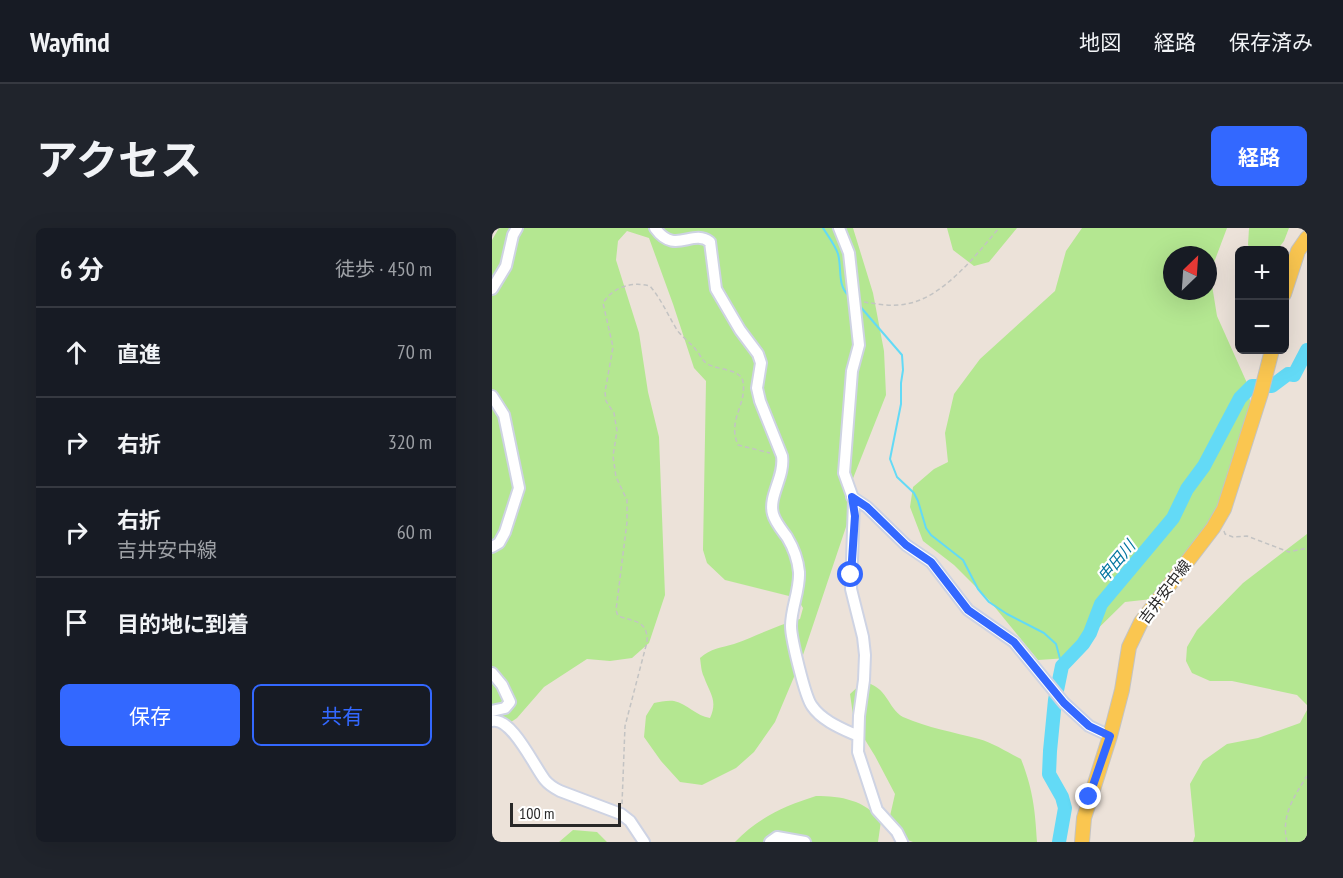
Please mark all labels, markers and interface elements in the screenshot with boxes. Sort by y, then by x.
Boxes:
text: Wayfind [30,23,110,60]
text: 地図 [1079,29,1121,56]
text: 経路 [1154,29,1196,56]
text: 保存済み [1229,29,1313,56]
button: 経路 [1211,126,1307,186]
text: アクセス [36,132,202,187]
north arrow [1163,246,1217,300]
map controls [1235,246,1289,354]
button: + [1235,246,1289,300]
text: 6 分 [60,253,104,286]
text: 徒歩 · 450 m [335,256,432,282]
button: − [1235,300,1289,354]
icon: ahead [60,336,93,369]
text: 70 m [397,339,432,365]
text: 直進 [117,340,161,368]
icon: right [60,426,93,459]
text: 320 m [388,429,432,455]
text: 右折 [117,430,161,458]
text: 右折 [117,506,161,534]
icon: right [60,516,93,549]
text: 60 m [397,519,432,545]
water label: 申田川 [1093,535,1140,586]
text: 吉井安中線 [117,537,217,563]
street label: 吉井安中線 [1134,556,1195,627]
route start [837,561,863,587]
icon: arrive [60,606,93,639]
text: 目的地に到着 [117,610,249,638]
button: 保存 [60,684,240,746]
button: 共有 [252,684,432,746]
route end [1075,783,1101,809]
scale bar [510,800,621,828]
text: 100 m [519,803,554,823]

